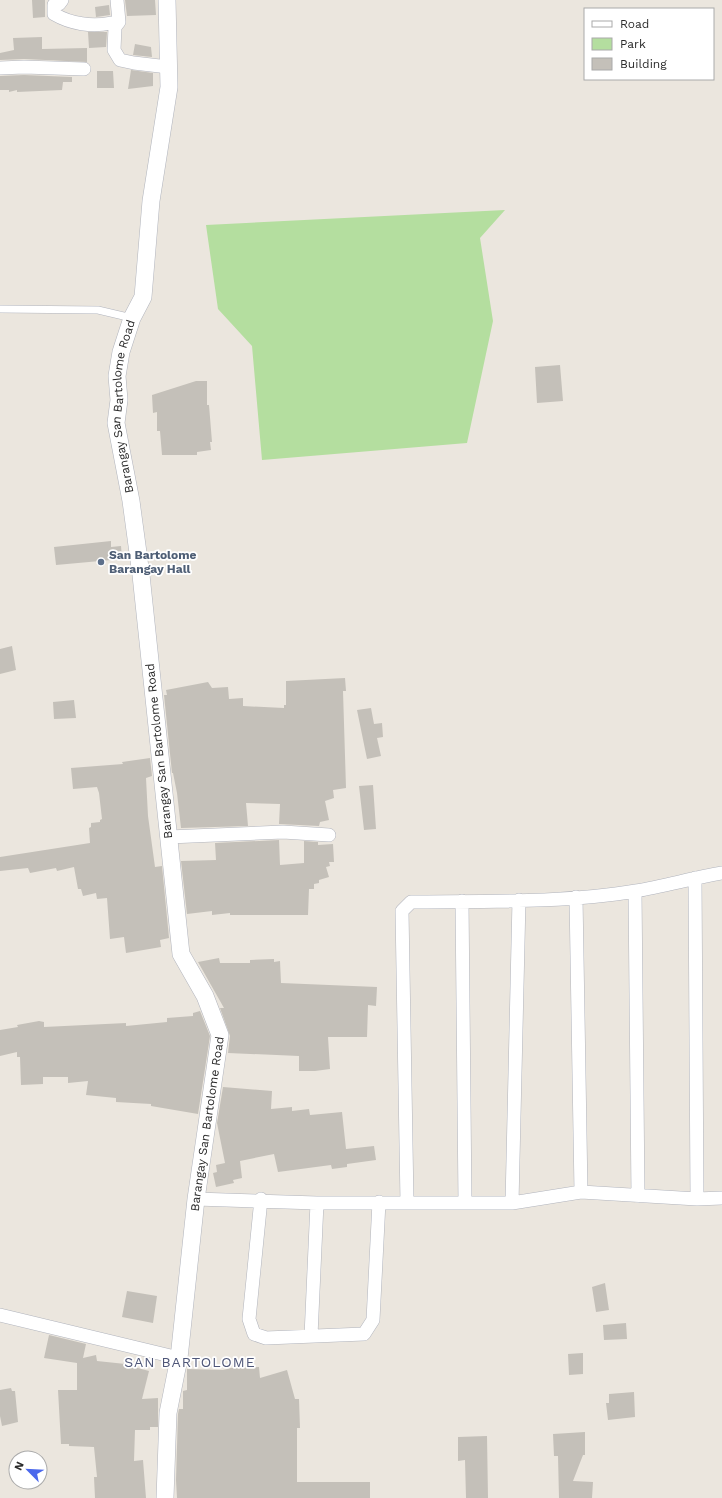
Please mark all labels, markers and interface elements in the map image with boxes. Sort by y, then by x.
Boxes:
legend [584,8,714,80]
text: Road [620,17,649,31]
text: Park [620,37,646,51]
text: Building [620,57,667,71]
street label: Barangay San Bartolome Road [109,318,138,494]
place label: San Bartolome Barangay Hall [109,548,197,576]
marker: San Bartolome Barangay Hall [96,557,106,567]
street label: Barangay San Bartolome Road [143,663,175,839]
street label: Barangay San Bartolome Road [188,1036,227,1212]
district label: SAN BARTOLOME [124,1354,256,1370]
north arrow [8,1450,48,1490]
text: N [12,1460,27,1473]

